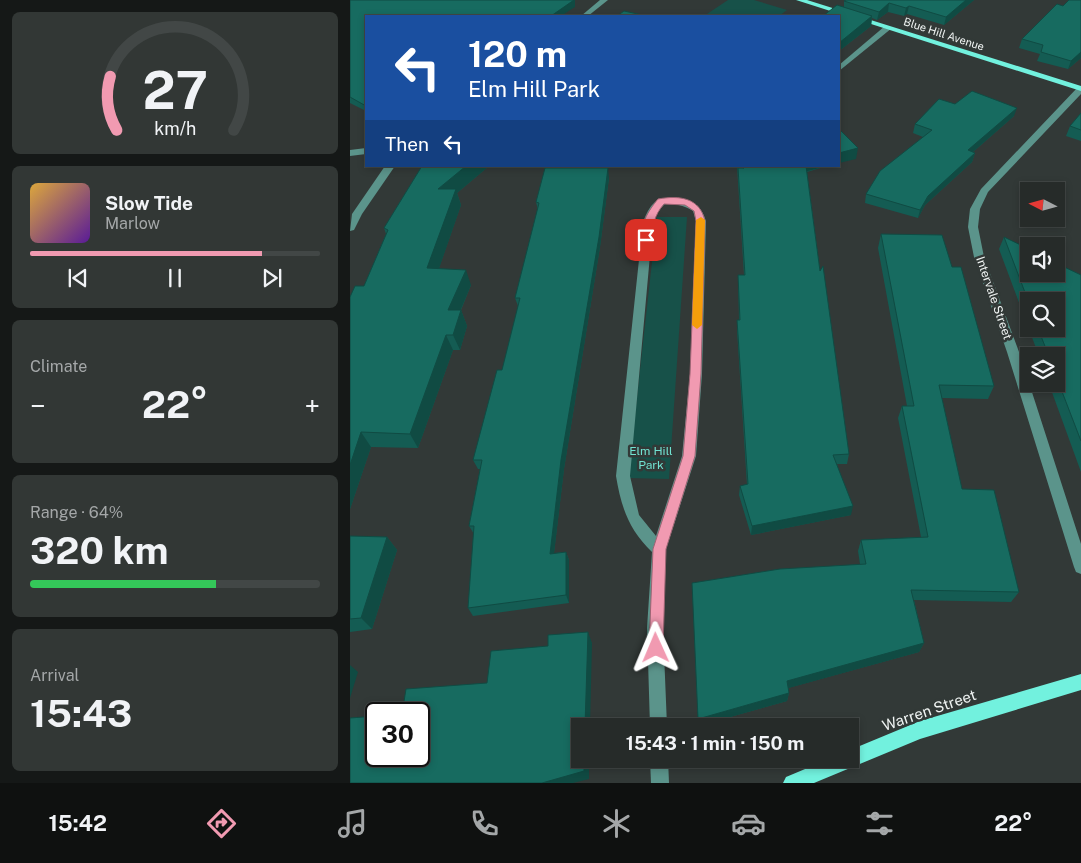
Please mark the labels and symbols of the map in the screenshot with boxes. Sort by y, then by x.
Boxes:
street label: Blue Hill Avenue [902,15,986,53]
north arrow [1020,182,1065,228]
pin [625,219,667,261]
street label: Intervale Street [973,255,1015,342]
park label: Elm Hill Park [629,444,673,472]
position arrow [629,621,681,673]
street label: Warren Street [880,686,978,734]
speed limit sign: 30 [365,702,430,767]

